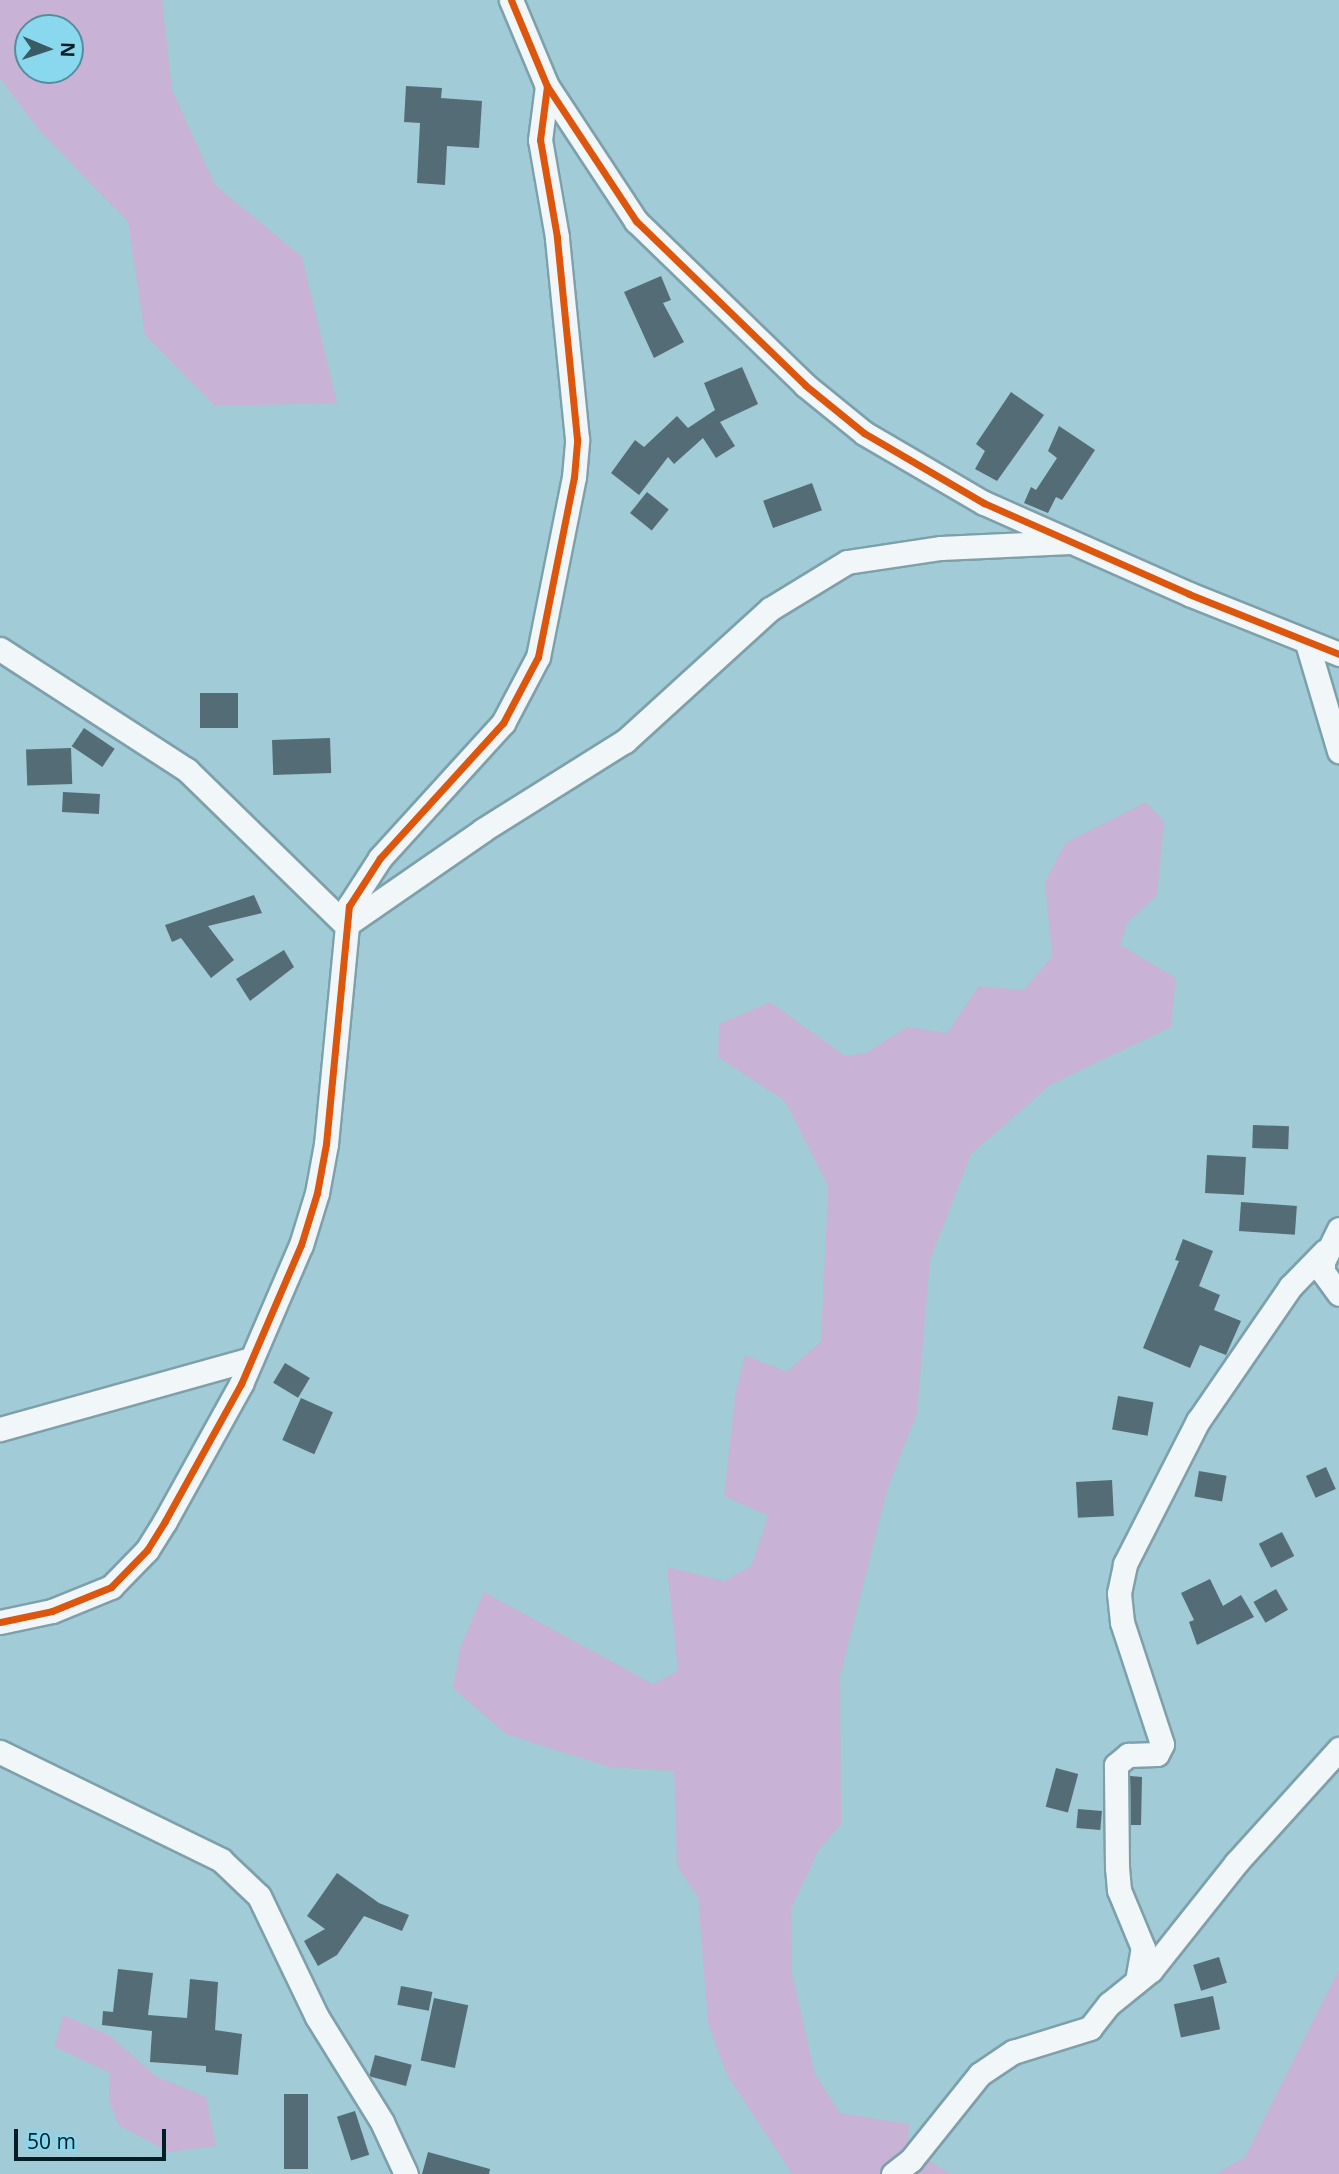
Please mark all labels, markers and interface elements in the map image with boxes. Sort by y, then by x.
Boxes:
north arrow [14,14,84,84]
text: N [55,41,81,58]
scale bar [18,2114,170,2158]
text: 50 m [27,2127,76,2155]

